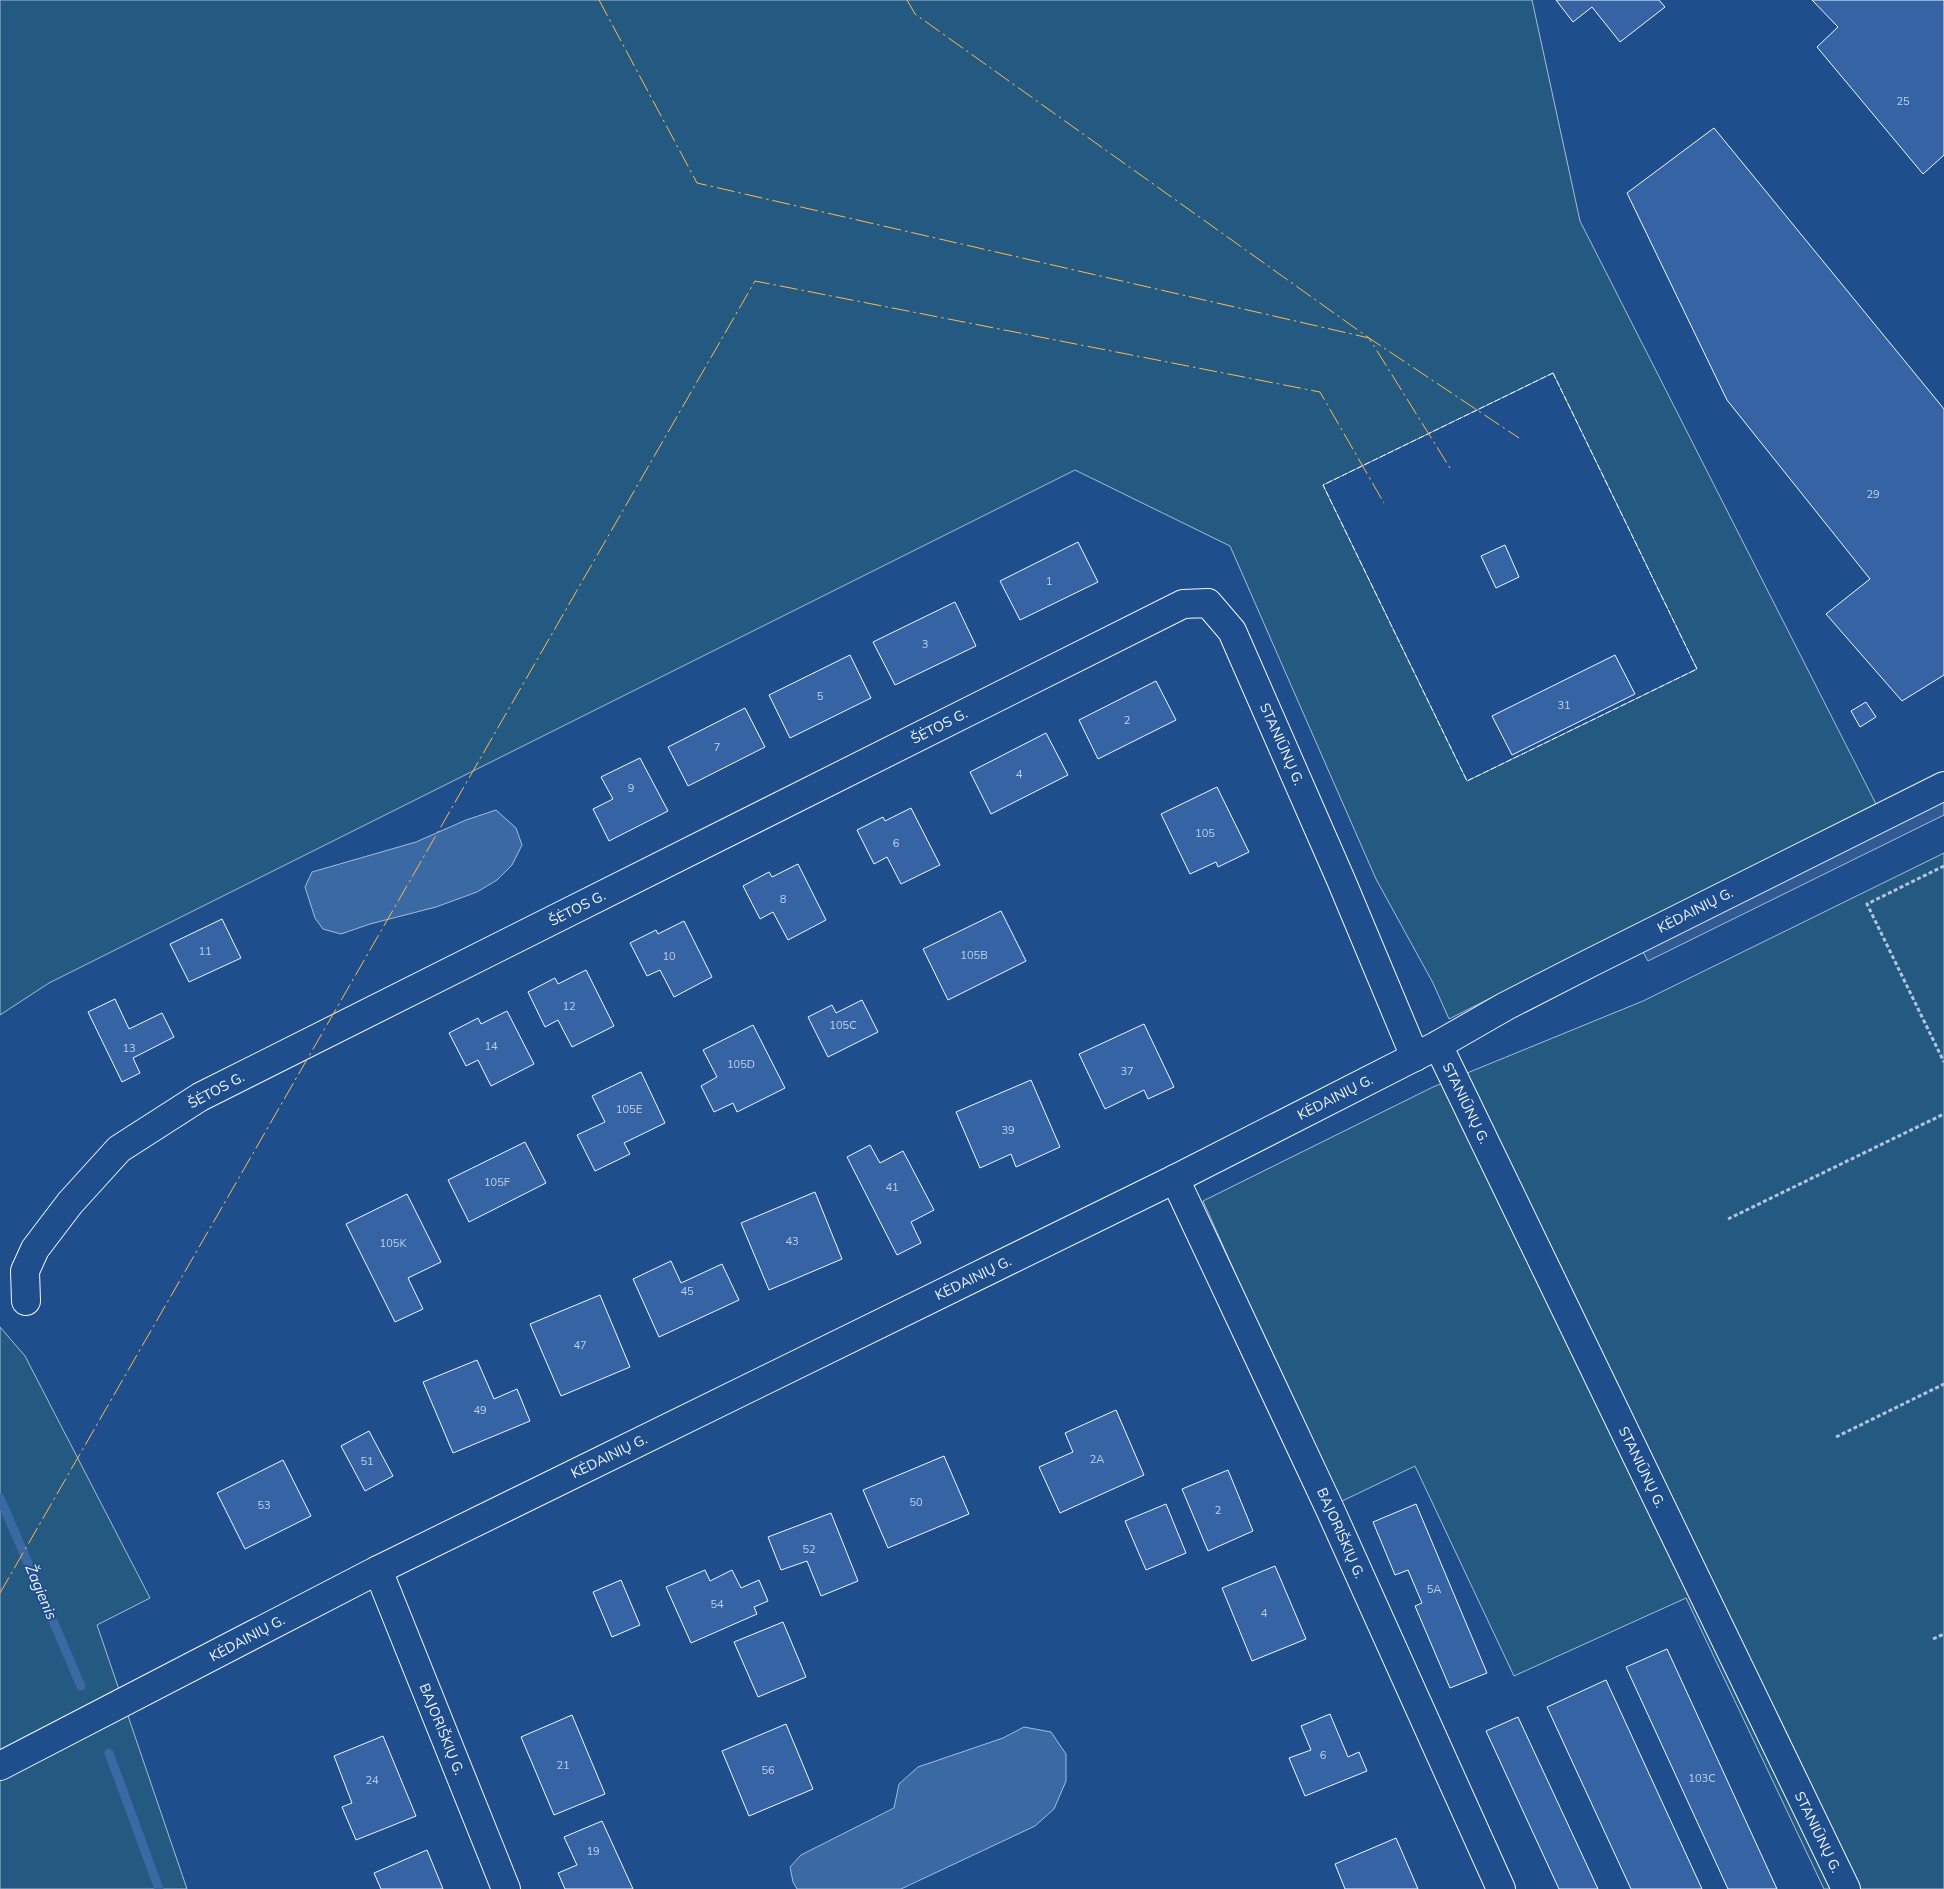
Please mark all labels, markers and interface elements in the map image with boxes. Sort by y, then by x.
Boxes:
house number: 25 [1896,94,1910,108]
house number: 29 [1866,487,1880,501]
house number: 1 [1046,574,1052,588]
house number: 3 [922,637,928,651]
house number: 5 [817,689,824,703]
house number: 31 [1557,698,1571,712]
street label: STANIŪNŲ G. [1256,700,1308,788]
street label: ŠĖTOS G. [908,704,970,748]
house number: 2 [1124,713,1131,727]
house number: 7 [714,740,720,754]
house number: 4 [1016,767,1023,781]
house number: 9 [628,781,634,795]
house number: 105 [1195,826,1215,840]
house number: 6 [893,836,900,850]
street label: KĖDAINIŲ G. [1654,883,1736,937]
street label: ŠĖTOS G. [546,886,608,930]
house number: 8 [780,892,787,906]
house number: 11 [198,944,212,958]
house number: 105B [960,948,988,962]
house number: 10 [662,949,676,963]
house number: 12 [562,999,576,1013]
house number: 105C [829,1018,857,1032]
house number: 14 [484,1039,498,1053]
house number: 13 [122,1041,136,1055]
house number: 105D [727,1057,755,1071]
street label: STANIŪNŲ G. [1439,1059,1493,1147]
house number: 37 [1120,1064,1134,1078]
street label: ŠĖTOS G. [185,1068,247,1112]
street label: KĖDAINIŲ G. [1294,1070,1376,1124]
house number: 105E [616,1102,642,1116]
house number: 39 [1001,1123,1015,1137]
house number: 105F [484,1175,510,1189]
house number: 41 [885,1180,899,1194]
house number: 43 [785,1234,799,1248]
house number: 105K [380,1236,407,1250]
street label: KĖDAINIŲ G. [932,1252,1014,1304]
house number: 45 [680,1284,694,1298]
house number: 47 [573,1338,587,1352]
house number: 49 [473,1403,487,1417]
street label: STANIŪNŲ G. [1615,1423,1669,1511]
street label: KĖDAINIŲ G. [568,1430,650,1482]
house number: 2A [1090,1452,1104,1466]
house number: 51 [360,1454,374,1468]
street label: BAJORIŠKIŲ G. [1313,1485,1369,1581]
house number: 50 [909,1495,923,1509]
house number: 53 [257,1498,271,1512]
house number: 2 [1215,1503,1222,1517]
house number: 52 [802,1542,816,1556]
water label: Žagienis [21,1561,62,1622]
house number: 5A [1427,1582,1441,1596]
house number: 54 [710,1597,724,1611]
house number: 4 [1261,1606,1268,1620]
street label: KĖDAINIŲ G. [206,1611,288,1665]
street label: BAJORIŠKIŲ G. [415,1681,469,1777]
house number: 6 [1320,1748,1327,1762]
house number: 21 [556,1758,570,1772]
house number: 56 [761,1763,775,1777]
house number: 103C [1688,1771,1716,1785]
house number: 24 [365,1773,379,1787]
street label: STANIŪNŲ G. [1791,1788,1845,1876]
house number: 19 [586,1844,600,1858]

